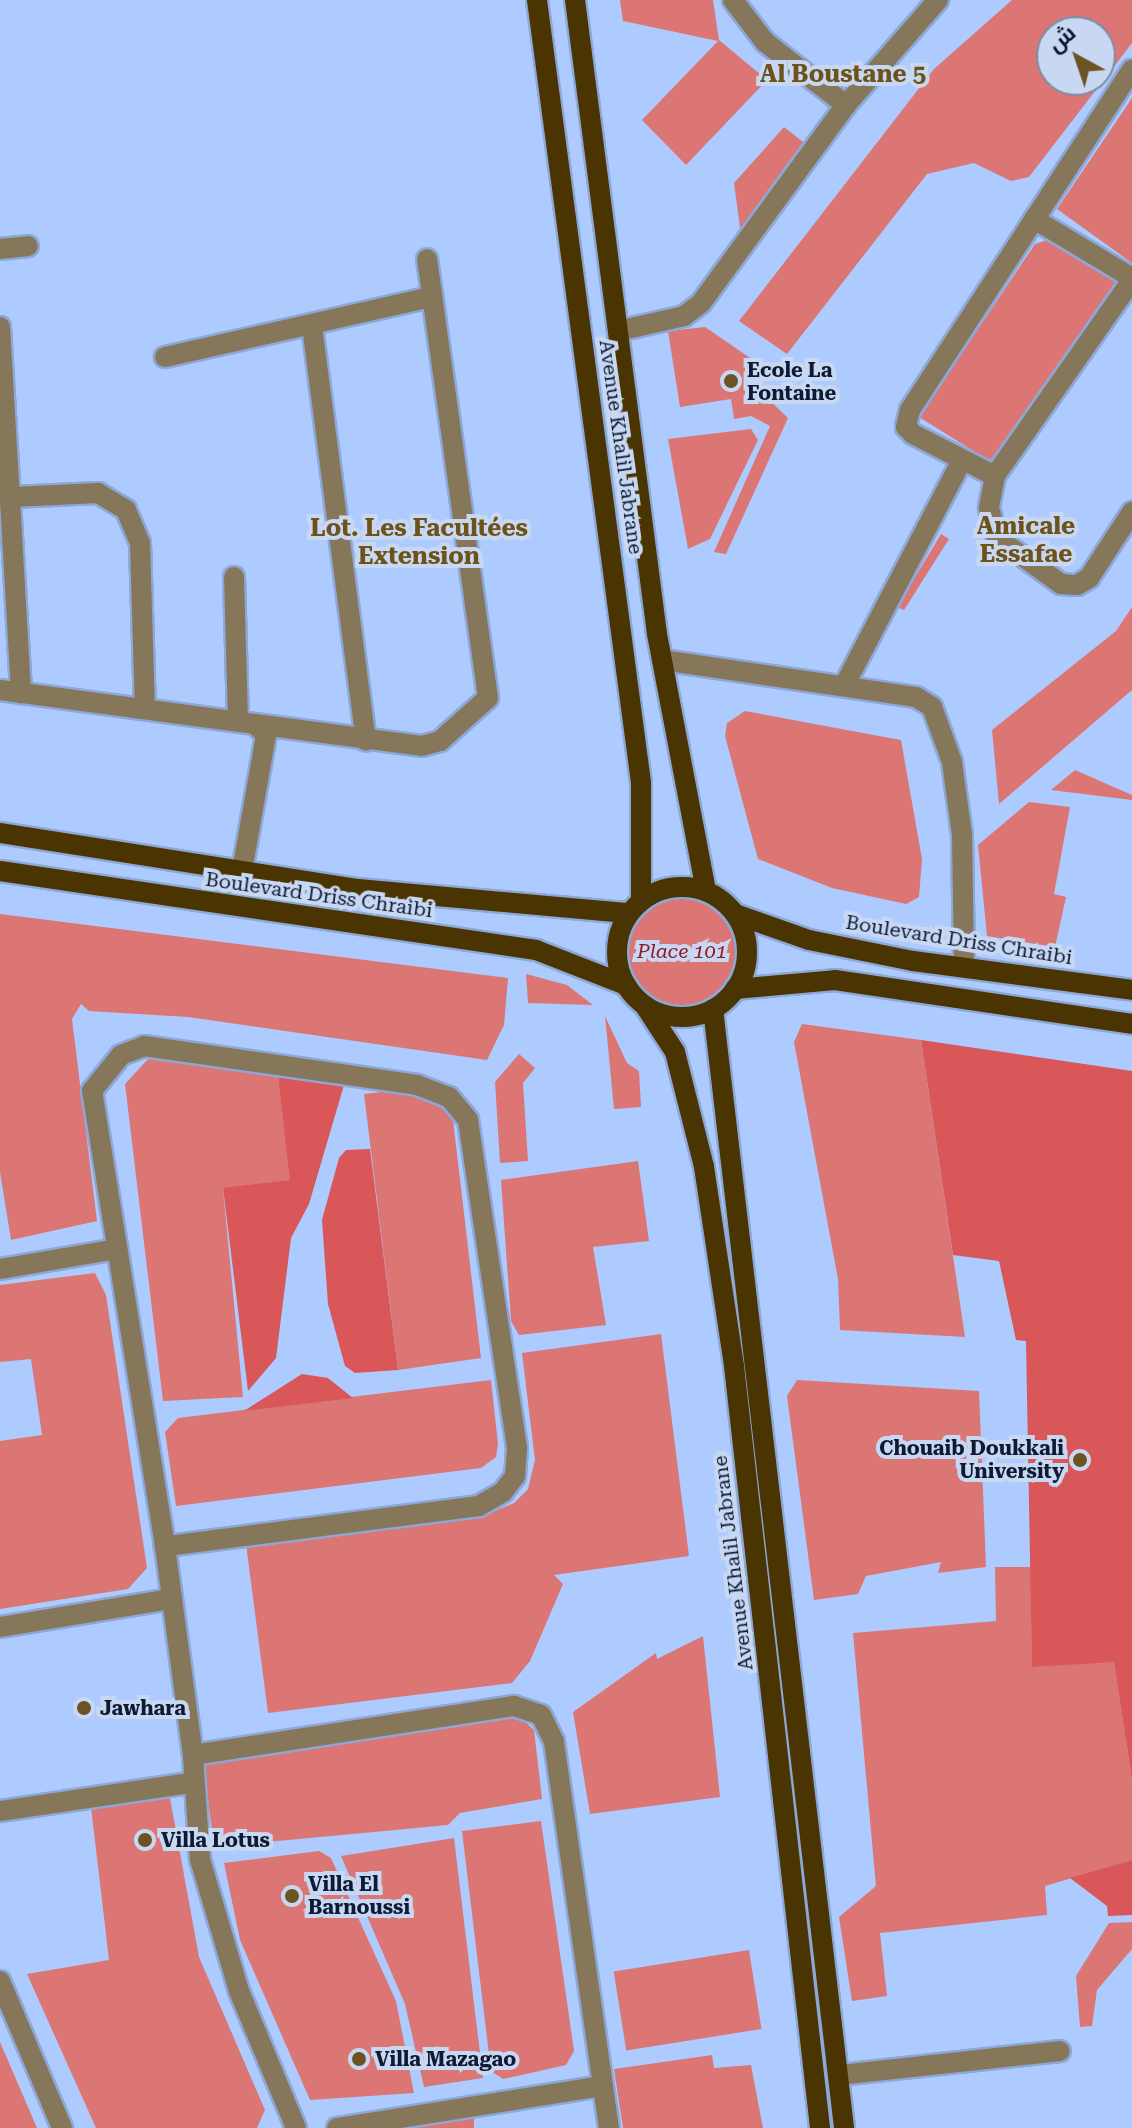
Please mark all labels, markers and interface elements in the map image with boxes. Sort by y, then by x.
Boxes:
north arrow [1036,16,1116,96]
text: ش [1043,20,1080,57]
district label: Al Boustane 5 [760,61,926,89]
street label: Avenue Khalil Jabrane [594,338,648,556]
place label: Ecole La Fontaine [747,358,836,405]
marker: Ecole La Fontaine [722,372,740,390]
district label: Amicale Essafae [977,513,1075,569]
district label: Lot. Les Facultées Extension [310,515,528,571]
street label: Boulevard Driss Chraibi [204,867,434,923]
street label: Boulevard Driss Chraibi [844,910,1074,970]
park label: Place 101 [637,939,727,963]
place label: Chouaib Doukkali University [879,1436,1064,1483]
marker: Chouaib Doukkali University [1071,1451,1089,1469]
street label: Avenue Khalil Jabrane [708,1454,758,1672]
place label: Jawhara [100,1696,186,1720]
marker: Jawhara [75,1699,93,1717]
place label: Villa Lotus [161,1828,270,1852]
marker: Villa Lotus [136,1831,154,1849]
place label: Villa El Barnoussi [308,1872,410,1919]
marker: Villa El Barnoussi [283,1887,301,1905]
place label: Villa Mazagao [375,2047,516,2071]
marker: Villa Mazagao [350,2050,368,2068]

